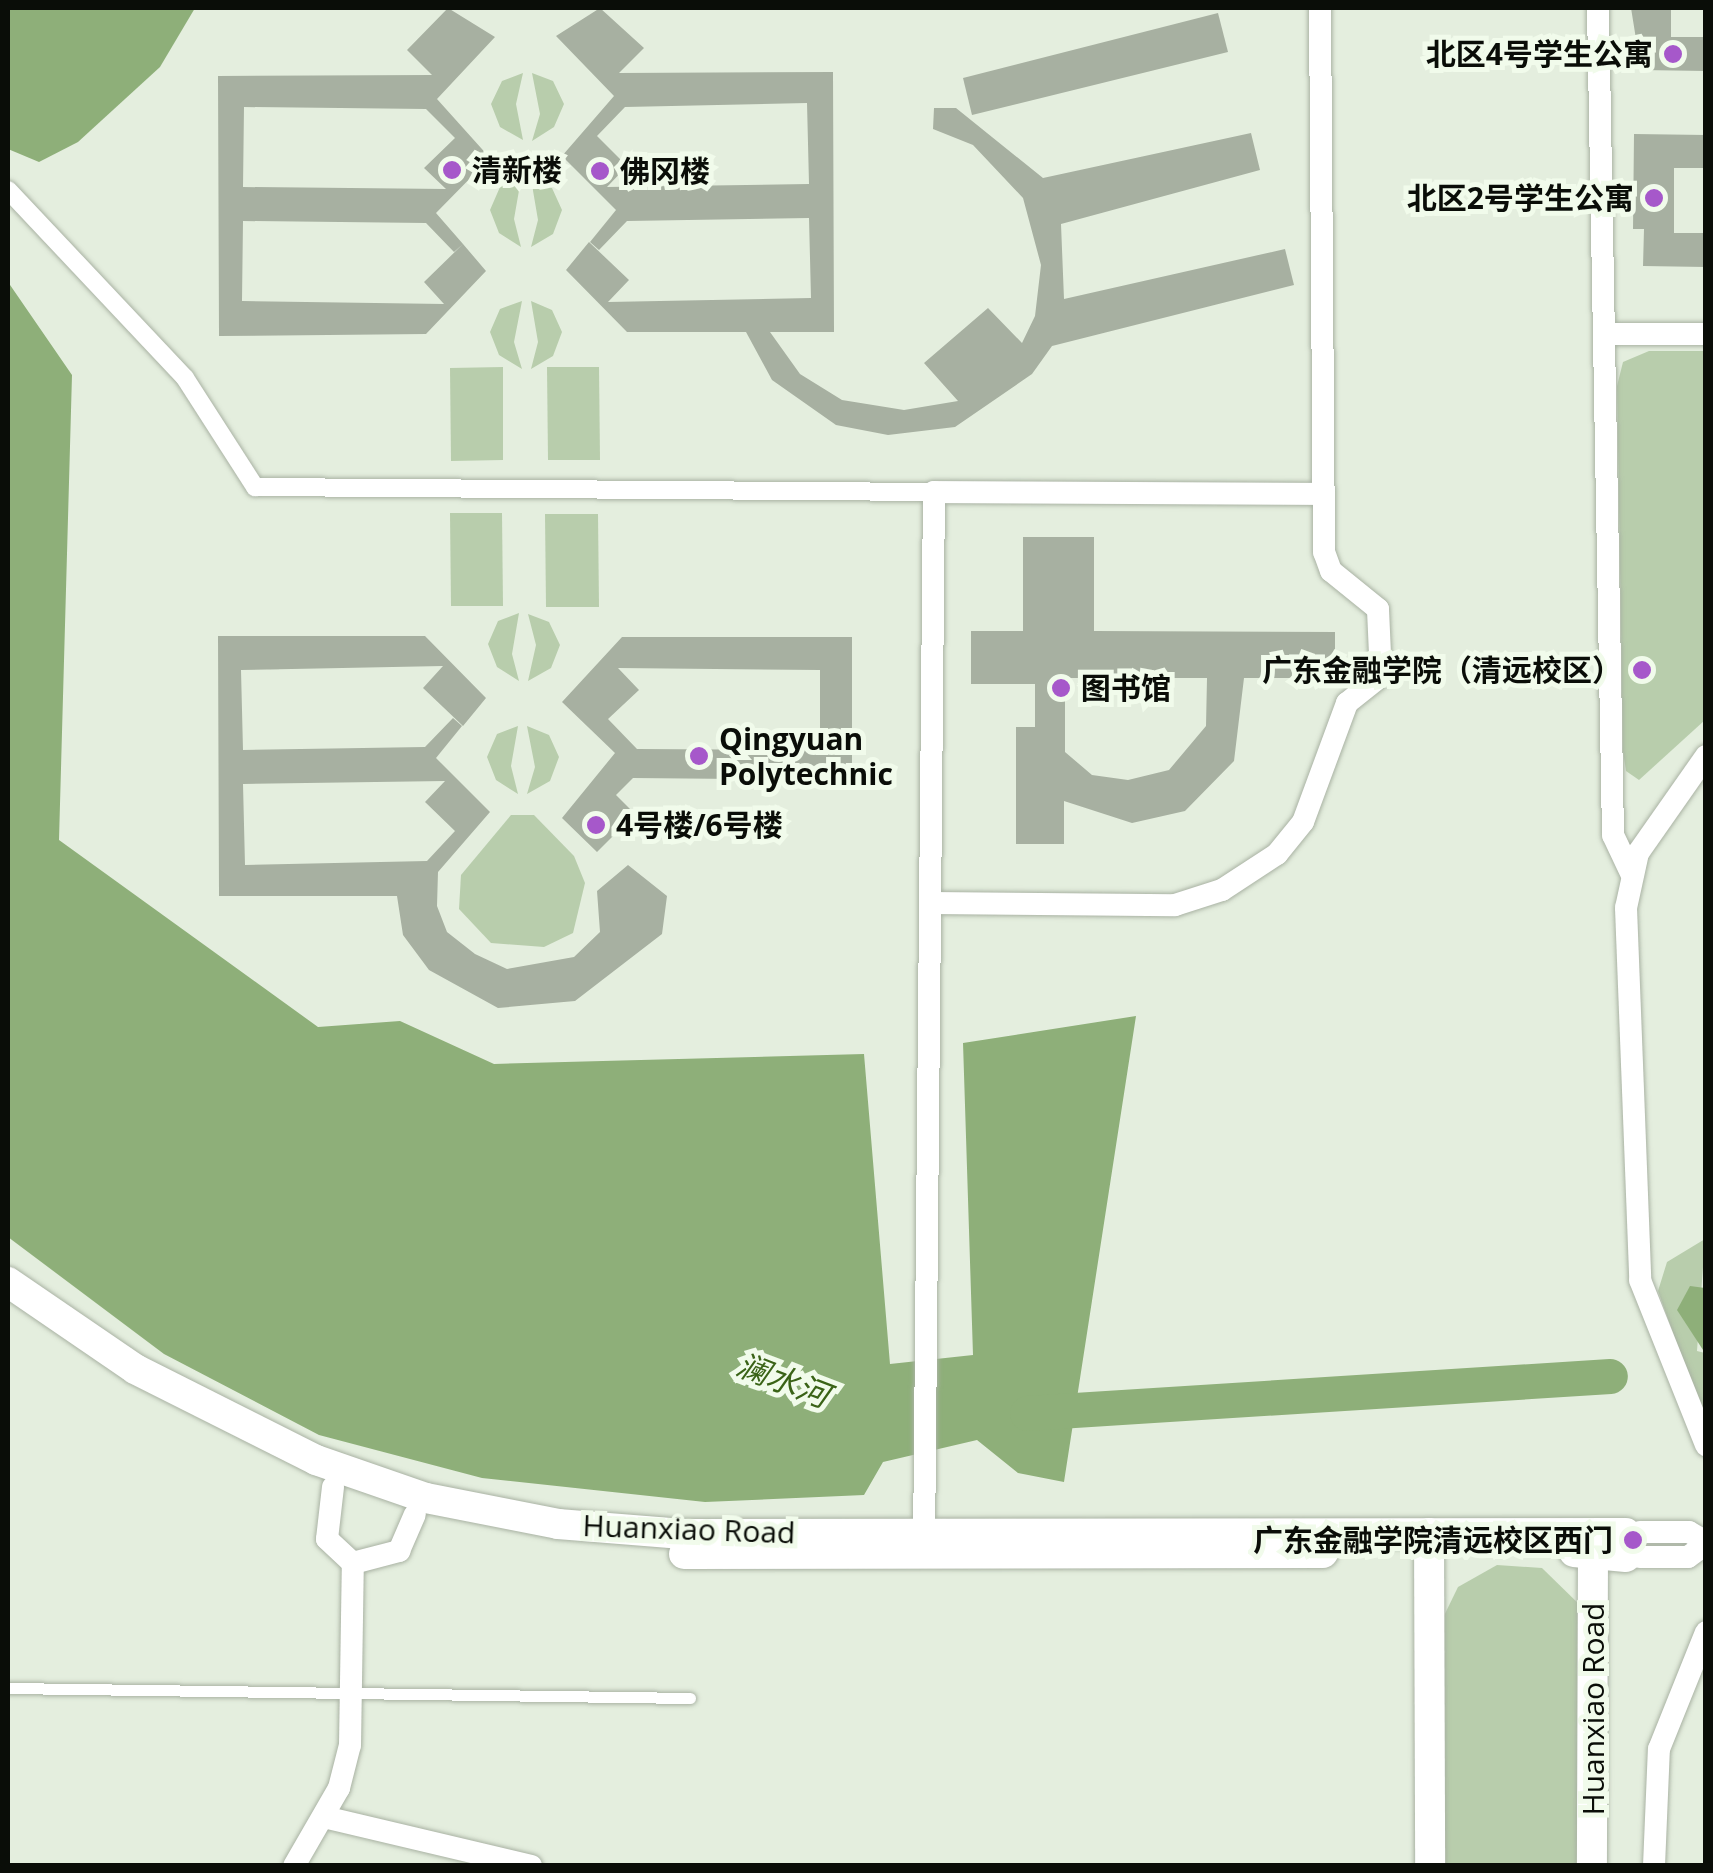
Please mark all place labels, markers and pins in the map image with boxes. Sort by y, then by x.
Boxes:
place label: 北区4号学生公寓 [1426,36,1653,72]
marker: 北区4号学生公寓 [1662,43,1684,65]
place label: 清新楼 [472,152,562,188]
place label: 佛冈楼 [620,153,710,189]
marker: 清新楼 [441,159,463,181]
marker: 佛冈楼 [589,160,611,182]
place label: 北区2号学生公寓 [1407,180,1634,216]
marker: 北区2号学生公寓 [1643,187,1665,209]
place label: 广东金融学院（清远校区） [1262,652,1622,688]
marker: 广东金融学院（清远校区） [1631,659,1653,681]
place label: 图书馆 [1081,670,1171,706]
marker: 图书馆 [1050,677,1072,699]
place label: Qingyuan Polytechnic [719,721,893,792]
marker: Qingyuan Polytechnic [688,745,710,767]
place label: 4号楼/6号楼 [616,807,783,843]
marker: 4号楼/6号楼 [585,814,607,836]
place label: 广东金融学院清远校区西门 [1253,1522,1613,1558]
marker: 广东金融学院清远校区西门 [1622,1529,1644,1551]

